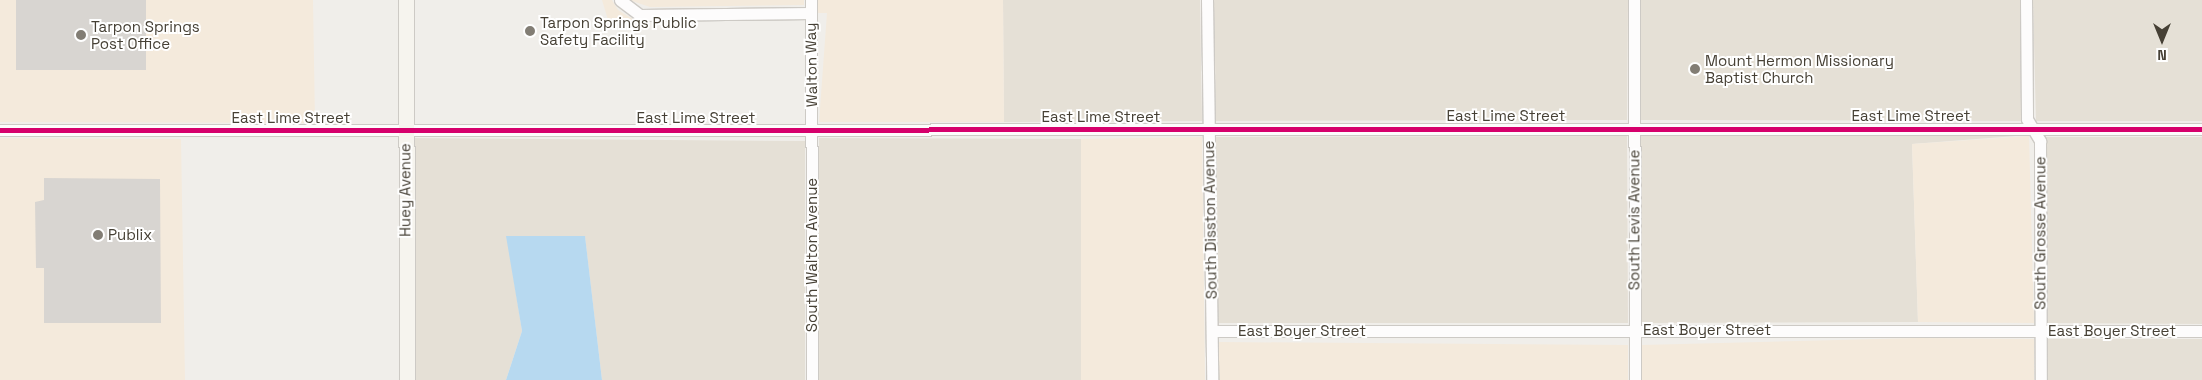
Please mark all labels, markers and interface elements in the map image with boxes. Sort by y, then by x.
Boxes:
place label: Tarpon Springs Public Safety Facility [540,13,697,48]
north arrow [2137,15,2187,65]
place label: Tarpon Springs Post Office [91,17,200,52]
street label: Walton Way [801,22,821,108]
marker: Tarpon Springs Public Safety Facility [524,25,536,37]
marker: Tarpon Springs Post Office [75,29,87,41]
text: N [2157,46,2167,64]
place label: Mount Hermon Missionary Baptist Church [1705,51,1894,86]
marker: Mount Hermon Missionary Baptist Church [1689,63,1701,75]
street label: East Lime Street [1447,107,1565,125]
street label: East Lime Street [1852,107,1970,125]
street label: East Lime Street [1042,108,1160,126]
street label: East Lime Street [232,109,350,127]
street label: East Lime Street [637,109,755,127]
street label: South Disston Avenue [1200,140,1220,300]
street label: Huey Avenue [396,143,414,237]
street label: South Levis Avenue [1625,150,1643,290]
street label: South Grosse Avenue [2031,156,2049,310]
street label: South Walton Avenue [803,178,821,332]
place label: Publix [108,226,152,244]
marker: Publix [92,229,104,241]
street label: East Boyer Street [1643,321,1771,339]
street label: East Boyer Street [1238,322,1366,340]
street label: East Boyer Street [2048,322,2176,340]

